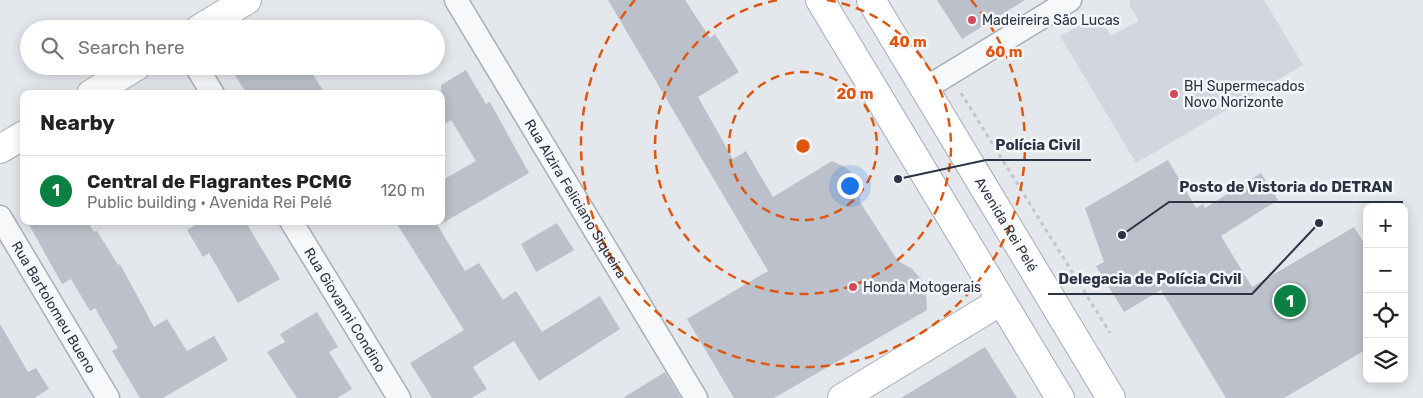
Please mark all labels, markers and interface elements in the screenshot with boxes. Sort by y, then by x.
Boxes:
place label: Madeireira São Lucas [982,12,1120,29]
marker: Madeireira São Lucas [966,14,978,26]
search box [20,20,445,75]
text: 40 m [889,33,927,51]
icon: search [38,34,66,62]
text: Search here [78,36,185,59]
text: 60 m [986,43,1022,61]
place label: BH Supermecados Novo Norizonte [1184,78,1305,111]
text: 20 m [837,85,873,103]
marker: BH Supermecados Novo Norizonte [1168,88,1180,100]
text: Nearby [40,110,115,135]
street label: Rua Alzira Feliciano Siqueira [521,116,630,281]
callout: Polícia Civil [986,130,1091,160]
text: Polícia Civil [995,136,1081,154]
centre of rings [794,137,812,155]
text: Central de Flagrantes PCMG [87,170,352,193]
callout: Posto de Vistoria do DETRAN [1169,172,1403,202]
your location [837,173,863,199]
street label: Avenida Rei Pelé [971,174,1041,275]
text: Posto de Vistoria do DETRAN [1179,178,1393,196]
text: 1 [52,181,60,200]
text: 120 m [380,181,425,200]
text: Public building · Avenida Rei Pelé [87,193,332,212]
map controls [1363,203,1408,383]
button: + [1363,203,1408,248]
street label: Rua Bartolomeu Bueno [8,238,100,376]
street label: Rua Giovanni Condino [301,244,390,375]
button: − [1363,248,1408,293]
callout: Delegacia de Polícia Civil [1048,264,1252,294]
text: Delegacia de Polícia Civil [1058,270,1242,288]
place label: Honda Motogerais [863,279,981,296]
marker: Honda Motogerais [847,281,859,293]
pin: 1 [1274,282,1306,320]
button: locate [1363,293,1408,338]
button: layers [1363,338,1408,383]

